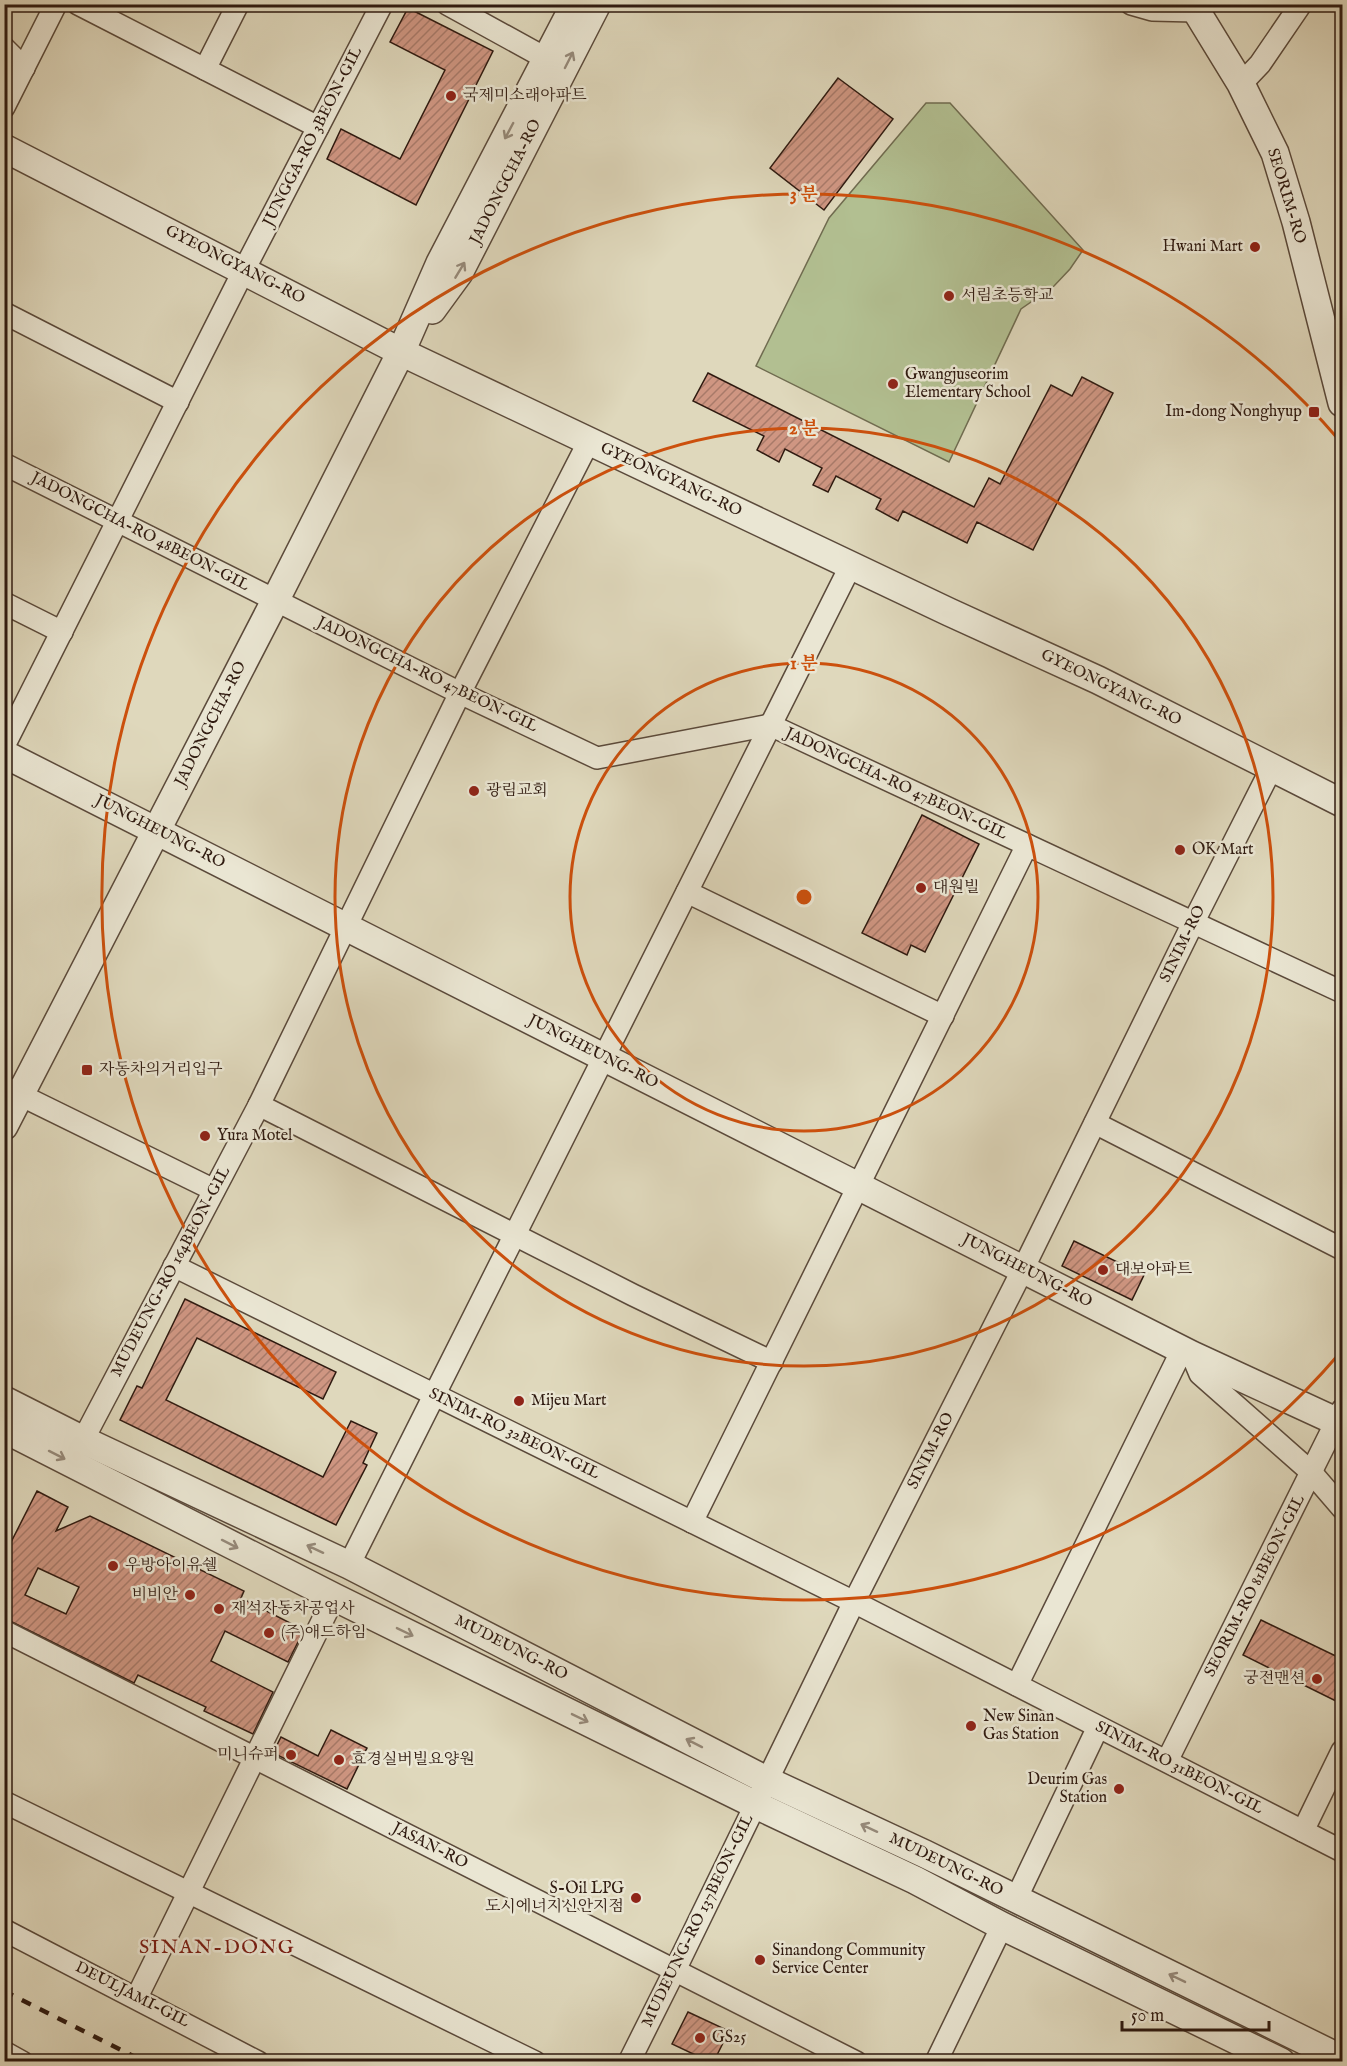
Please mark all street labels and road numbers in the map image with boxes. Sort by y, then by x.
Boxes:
street label: JUNGGA-RO 3BEON-GIL [258,43,367,232]
street label: JADONGCHA-RO [465,116,546,250]
street label: SEORIM-RO [1262,146,1310,246]
street label: GYEONGYANG-RO [162,221,308,309]
street label: GYEONGYANG-RO [597,438,745,522]
street label: JADONGCHA-RO 48BEON-GIL [26,467,253,596]
street label: JADONGCHA-RO 47BEON-GIL [312,612,541,738]
street label: GYEONGYANG-RO [1037,645,1185,731]
street label: JADONGCHA-RO [170,658,251,792]
street label: JADONGCHA-RO 47BEON-GIL [780,723,1011,845]
street label: JUNGHEUNG-RO [90,790,228,873]
street label: SINIM-RO [1156,902,1210,986]
street label: JUNGHEUNG-RO [523,1010,661,1093]
street label: MUDEUNG-RO 164BEON-GIL [107,1163,235,1381]
street label: JUNGHEUNG-RO [957,1229,1095,1312]
street label: SINIM-RO 32BEON-GIL [425,1384,603,1484]
street label: SINIM-RO [903,1409,959,1493]
street label: SEORIM-RO 81BEON-GIL [1200,1491,1310,1680]
street label: MUDEUNG-RO [451,1611,571,1685]
street label: SINIM-RO 31BEON-GIL [1092,1717,1267,1819]
street label: MUDEUNG-RO 137BEON-GIL [638,1811,759,2031]
street label: JASAN-RO [387,1817,471,1874]
street label: MUDEUNG-RO [886,1829,1006,1901]
street label: DEULJAMI-GIL [72,1958,193,2033]

